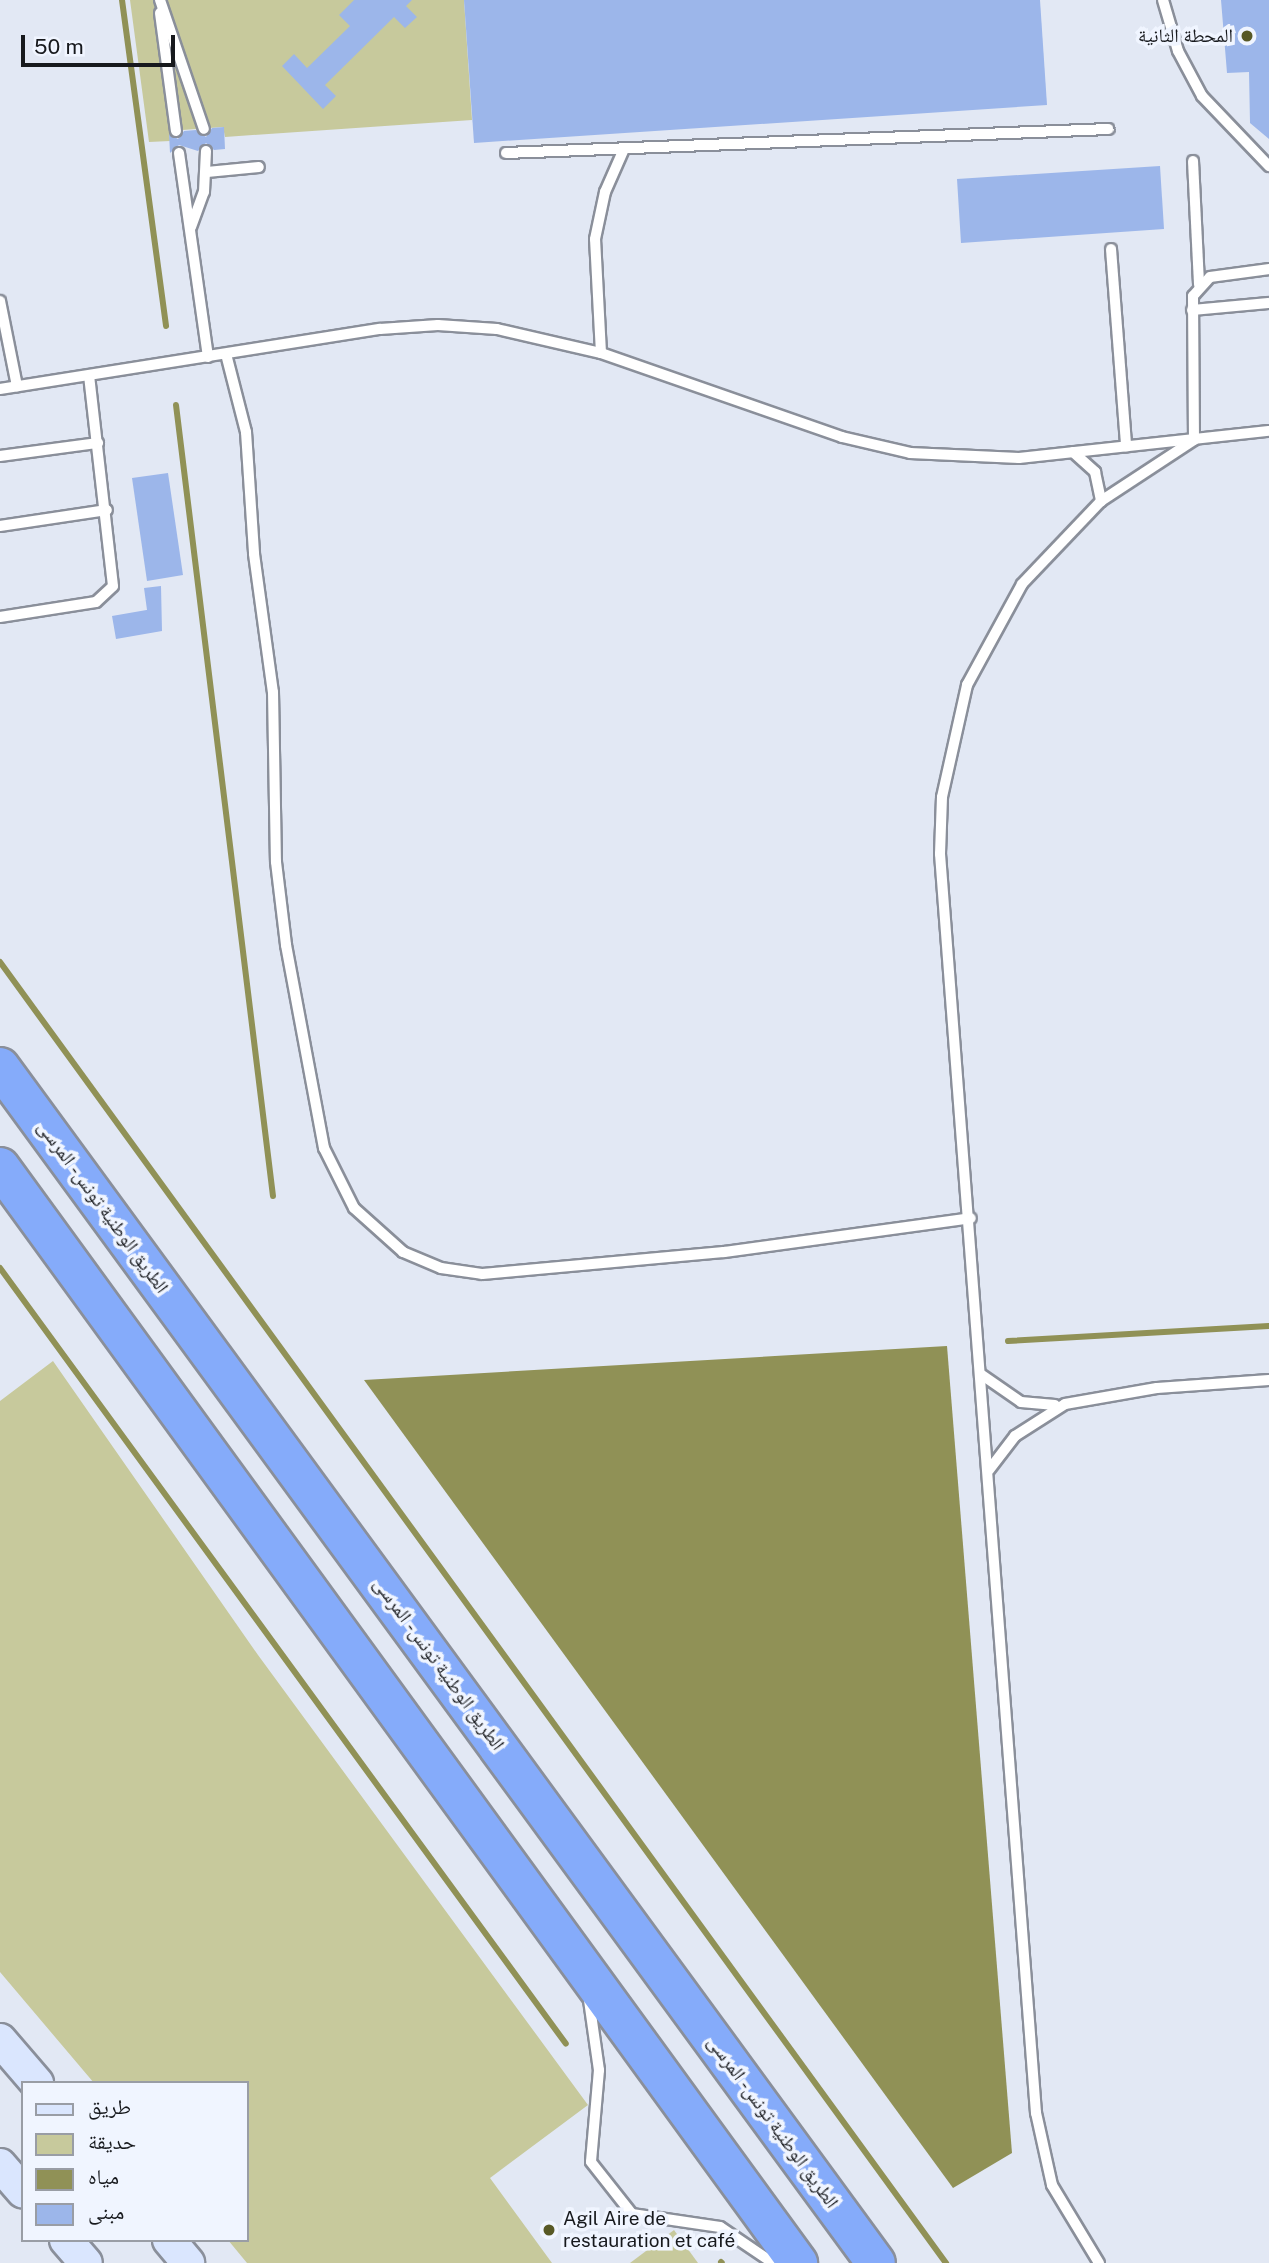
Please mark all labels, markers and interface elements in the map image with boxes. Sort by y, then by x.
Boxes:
scale bar [24,21,178,65]
place label: المحطة الثانية [1138,25,1233,47]
marker: المحطة الثانية [1239,28,1255,44]
text: 50 m [34,34,84,59]
street label: الطريق الوطنية تونس - المرسى [31,1114,175,1300]
street label: الطريق الوطنية تونس - المرسى [367,1571,511,1757]
street label: الطريق الوطنية تونس - المرسى [701,2029,845,2215]
legend [21,2081,248,2242]
text: طريق [88,2094,131,2119]
text: حديقة [88,2129,136,2154]
text: مياه [88,2164,119,2189]
text: مبنى [88,2199,124,2224]
place label: Agil Aire de restauration et café [563,2208,736,2252]
marker: Agil Aire de restauration et café [541,2222,557,2238]

